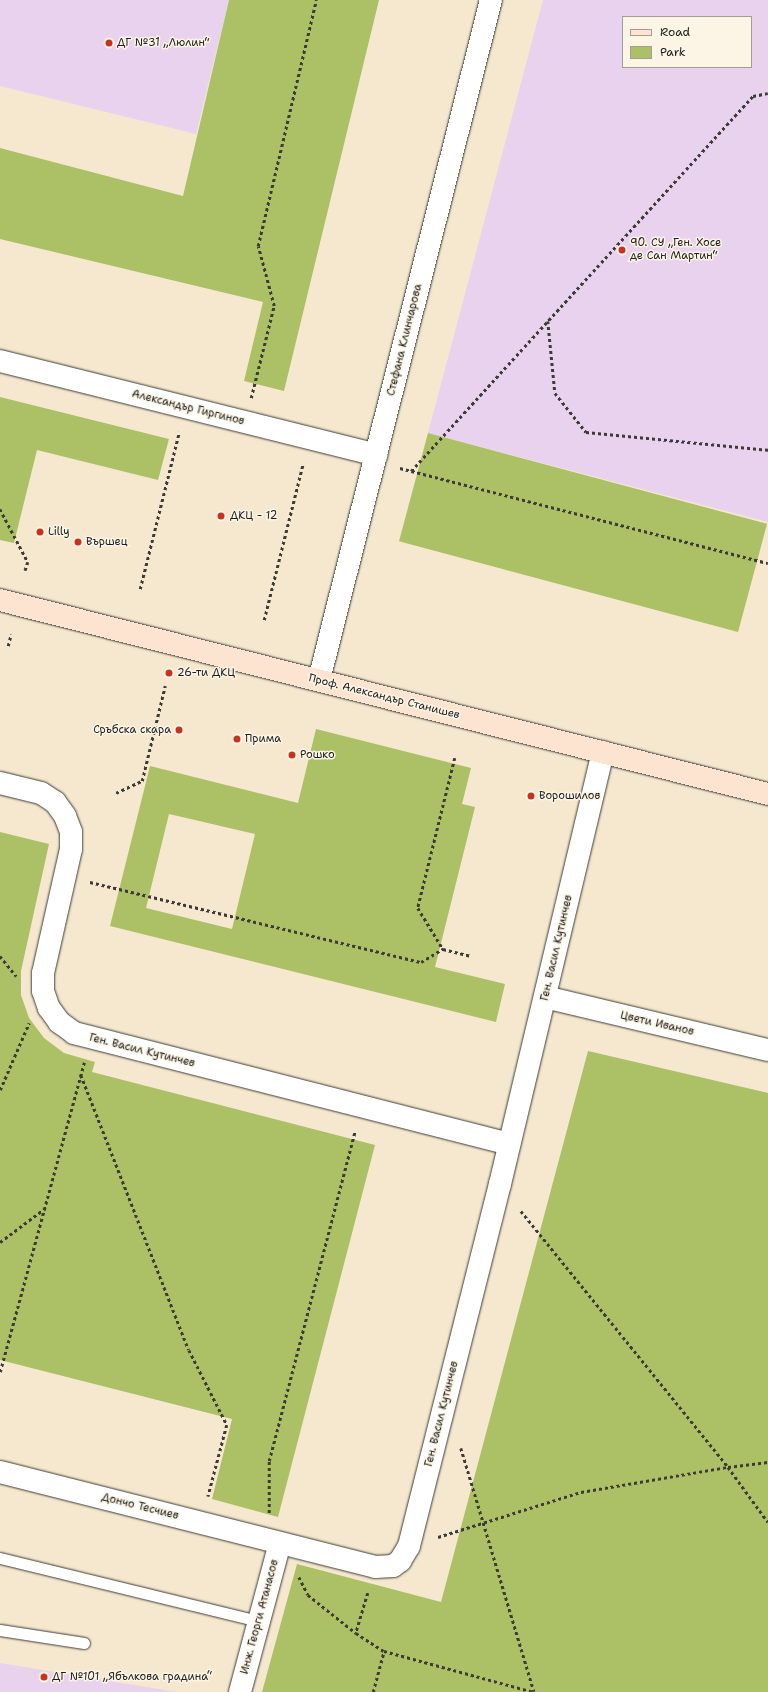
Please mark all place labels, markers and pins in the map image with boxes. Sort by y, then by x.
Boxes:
place label: ДГ №31 „Люлин“ [117,36,210,50]
marker: ДГ №31 „Люлин“ [104,38,114,48]
place label: 90. СУ „Ген. Хосе де Сан Мартин“ [630,237,721,263]
marker: 90. СУ „Ген. Хосе де Сан Мартин“ [617,245,627,255]
place label: ДКЦ - 12 [230,509,278,523]
marker: ДКЦ - 12 [215,510,227,522]
place label: Lilly [48,525,69,539]
marker: Lilly [35,527,45,537]
place label: Вършец [86,535,127,549]
marker: Вършец [73,537,83,547]
place label: 26-ти ДКЦ [177,666,235,680]
marker: 26-ти ДКЦ [164,668,174,678]
place label: Сръбска скара [93,723,171,737]
marker: Сръбска скара [174,725,184,735]
place label: Прима [245,732,281,746]
marker: Прима [232,734,242,744]
place label: Рошко [300,748,335,762]
marker: Рошко [287,750,297,760]
place label: Ворошилов [539,789,600,803]
marker: Ворошилов [526,791,536,801]
place label: ДГ №101 „Ябълкова градина“ [52,1670,212,1684]
marker: ДГ №101 „Ябълкова градина“ [39,1672,49,1682]

